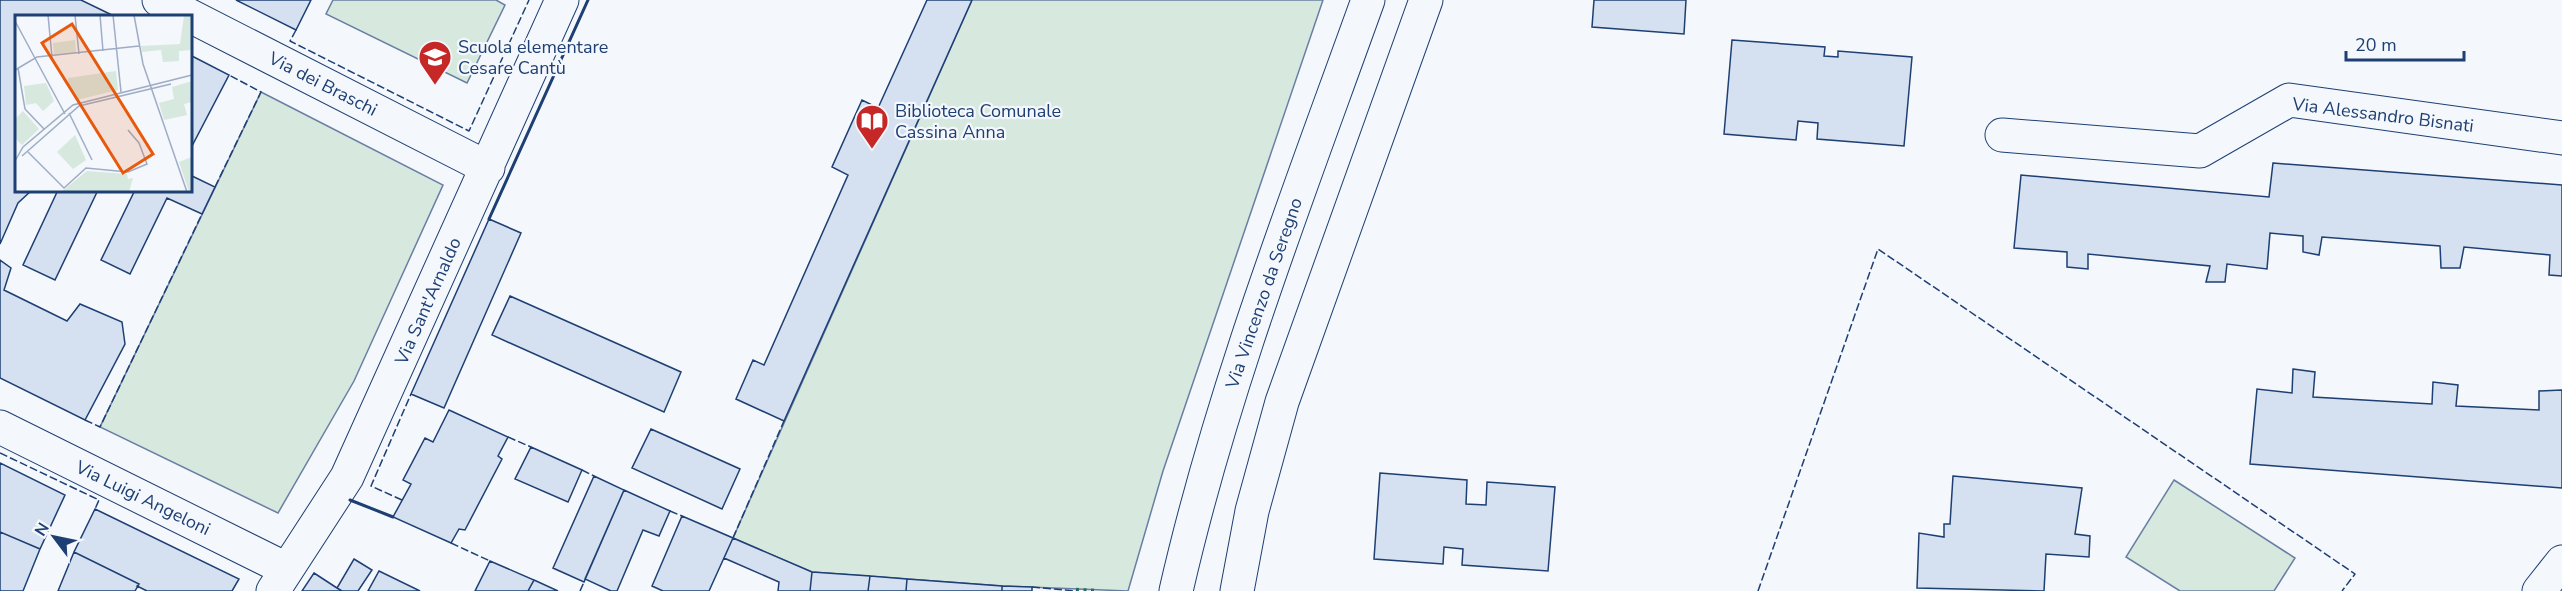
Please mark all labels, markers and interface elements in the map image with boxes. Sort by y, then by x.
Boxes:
inset map [15,15,192,192]
scale bar [2346,24,2464,62]
text: 20 m [2355,33,2397,57]
place label: Scuola elementare Cesare Cantù [458,35,608,80]
school or university icon: Scuola elementare Cesare Cantù [417,39,453,86]
street label: Via dei Braschi [264,46,381,122]
street label: Via Alessandro Bisnati [2290,92,2475,138]
place label: Biblioteca Comunale Cassina Anna [895,99,1061,144]
library icon: Biblioteca Comunale Cassina Anna [854,103,890,150]
street label: Via Vincenzo da Seregno [1220,194,1308,393]
street label: Via Sant'Arnaldo [389,234,467,369]
street label: Via Luigi Angeloni [71,455,214,541]
north arrow [24,507,84,567]
text: N [30,519,55,540]

